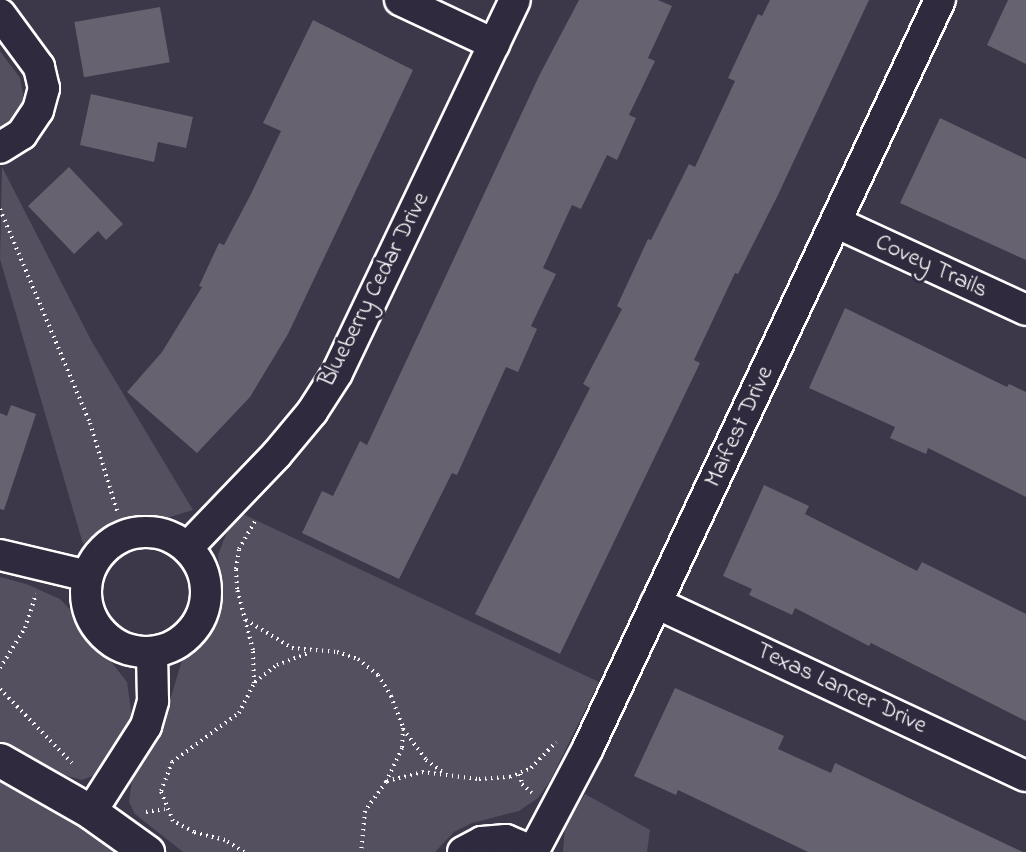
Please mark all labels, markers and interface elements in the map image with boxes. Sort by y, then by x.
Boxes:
street label: Blueberry Cedar Drive [313,188,437,392]
street label: Covey Trails [870,228,992,306]
street label: Maifest Drive [699,362,781,492]
street label: Texas Lancer Drive [751,637,931,741]

